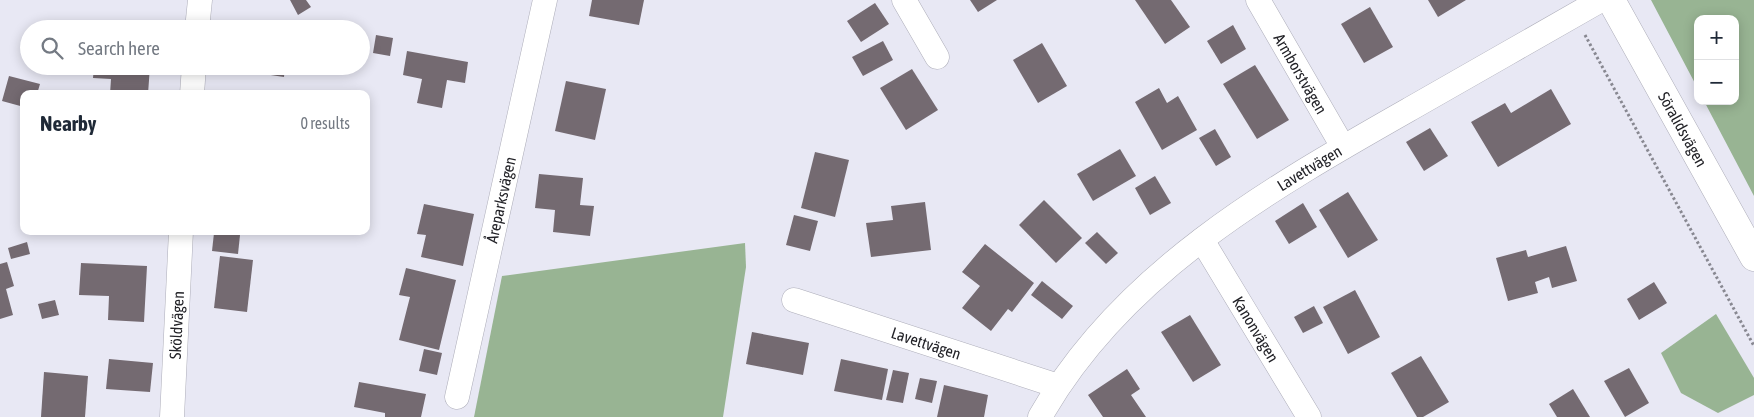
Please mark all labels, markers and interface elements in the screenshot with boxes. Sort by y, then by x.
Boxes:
map controls [1694,15,1739,105]
button: + [1694,15,1739,60]
search box [20,20,370,75]
street label: Armborstvägen [1270,30,1331,117]
icon: search [38,34,66,62]
text: Search here [78,37,160,59]
button: − [1694,60,1739,105]
street label: Söralidsvägen [1655,89,1711,170]
text: Nearby [40,111,96,135]
text: 0 results [300,114,350,132]
street label: Lavettvägen [1274,141,1345,194]
street label: Åreparksvägen [481,155,519,245]
street label: Sköldvägen [166,291,187,360]
street label: Kanonvägen [1229,293,1283,365]
street label: Lavettvägen [889,323,963,363]

